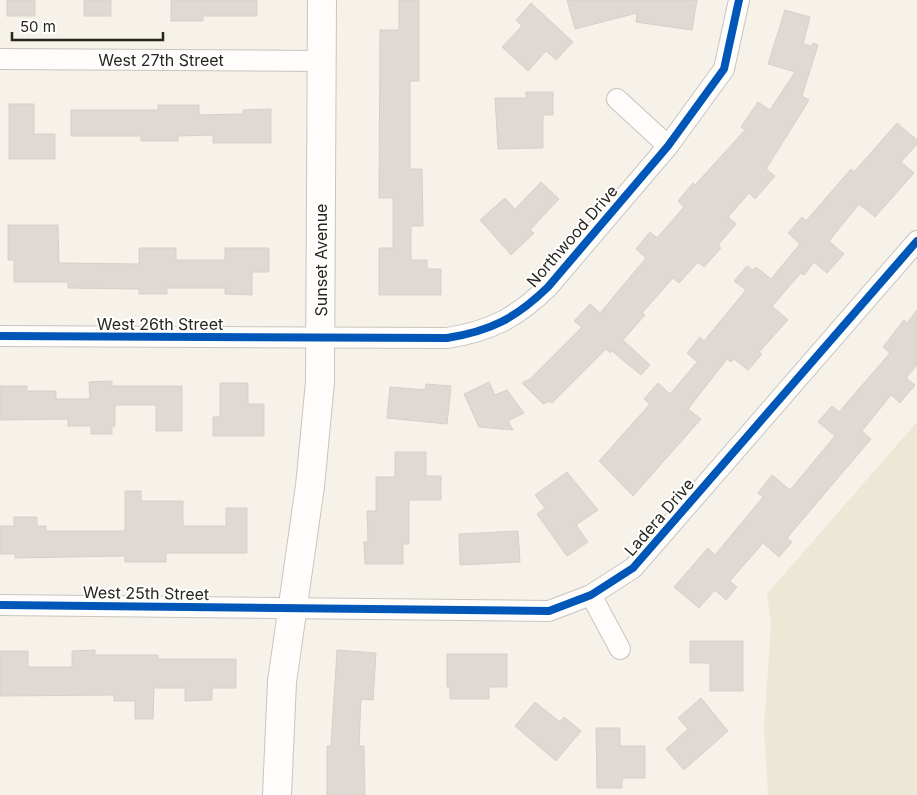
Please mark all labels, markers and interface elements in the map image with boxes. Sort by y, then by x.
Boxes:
scale bar [12,10,164,42]
text: 50 m [20,17,56,36]
street label: West 27th Street [98,50,224,70]
street label: Northwood Drive [522,181,622,291]
street label: Sunset Avenue [311,204,331,316]
street label: West 26th Street [97,314,223,334]
street label: Ladera Drive [620,474,698,560]
street label: West 25th Street [83,582,209,604]

